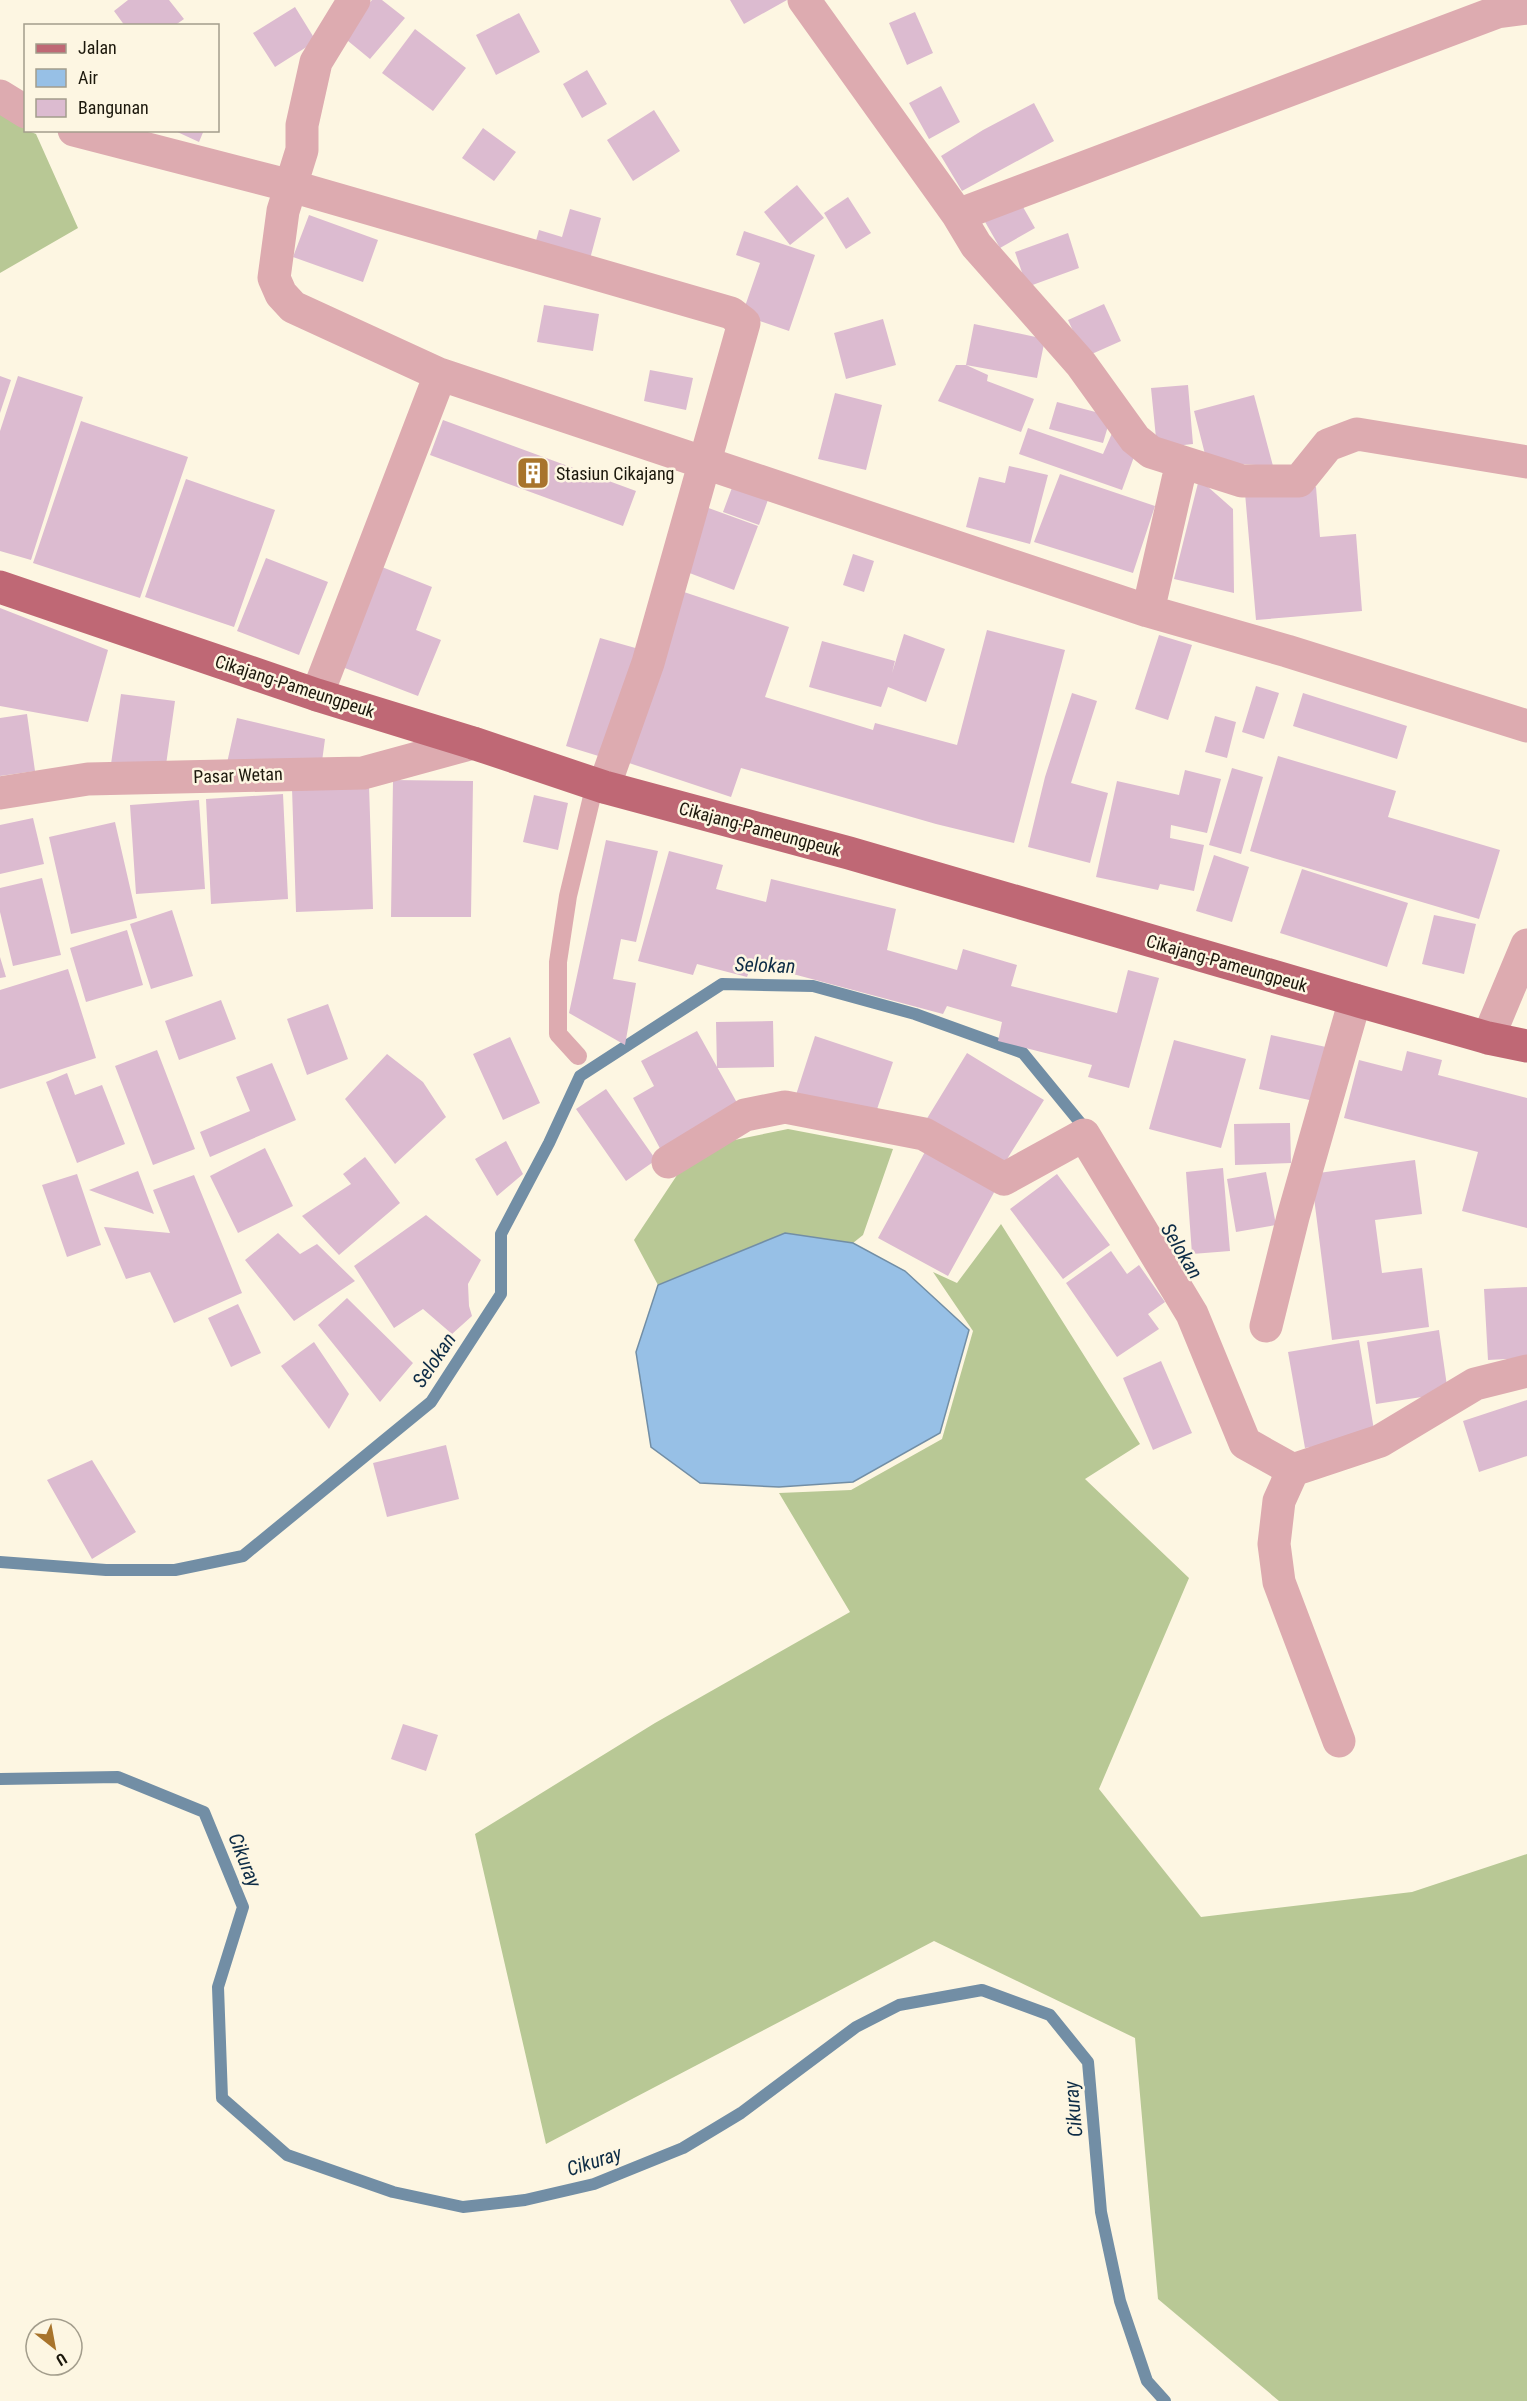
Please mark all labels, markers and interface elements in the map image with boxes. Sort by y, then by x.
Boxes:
legend [24,24,219,132]
text: Jalan [78,37,117,58]
text: Air [78,67,99,88]
text: Bangunan [78,97,149,118]
building icon: Stasiun Cikajang [515,455,551,491]
place label: Stasiun Cikajang [556,463,675,484]
street label: Cikajang-Pameungpeuk [212,650,378,722]
street label: Pasar Wetan [193,763,283,787]
street label: Cikajang-Pameungpeuk [677,797,843,861]
street label: Cikajang-Pameungpeuk [1144,930,1310,996]
water label: Selokan [734,952,796,978]
water label: Selokan [1156,1219,1208,1283]
water label: Selokan [407,1328,461,1392]
water label: Cikuray [223,1829,267,1891]
water label: Cikuray [1059,2079,1087,2138]
water label: Cikuray [564,2141,625,2181]
north arrow [24,2317,84,2377]
text: U [53,2349,70,2370]

